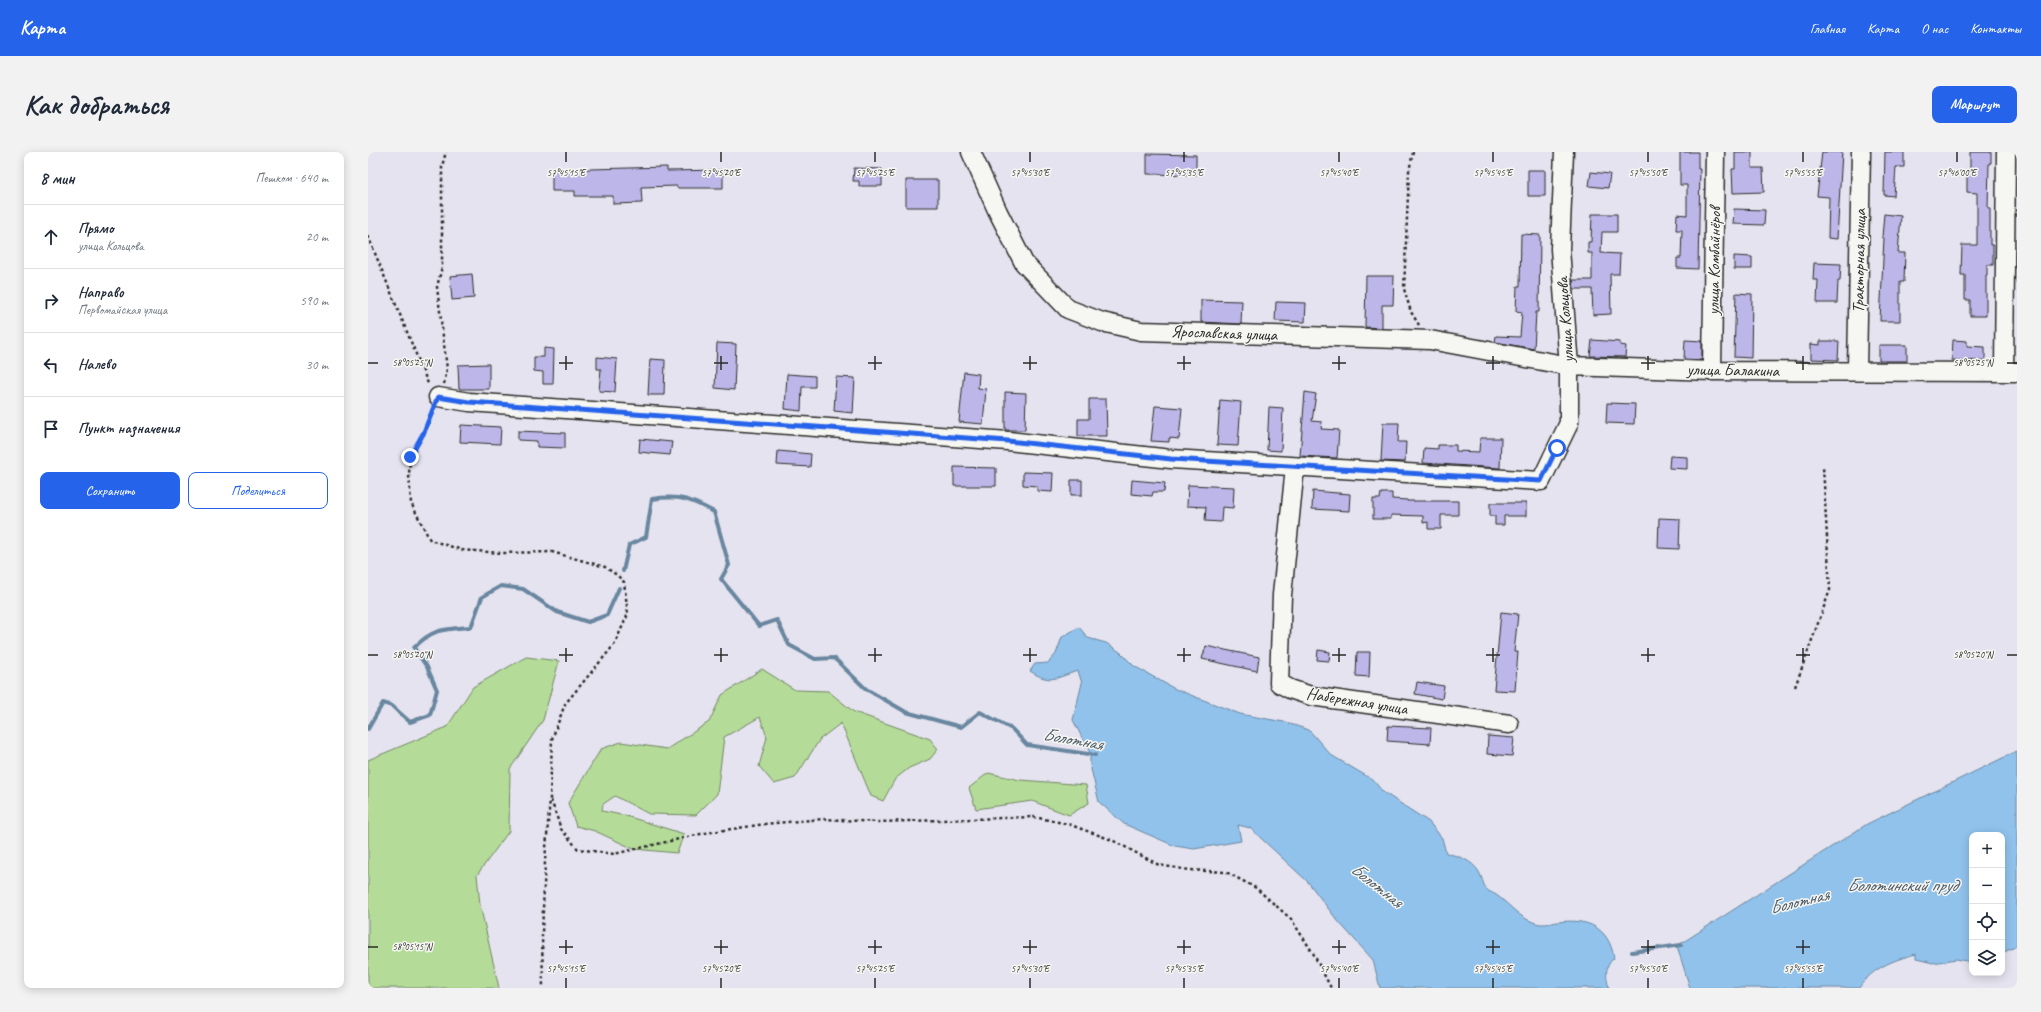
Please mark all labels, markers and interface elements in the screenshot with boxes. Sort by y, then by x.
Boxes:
text: Карта [20,16,65,40]
text: Главная [1810,20,1845,37]
text: Карта [1867,20,1899,37]
text: О нас [1921,20,1948,37]
text: Контакты [1970,20,2021,37]
button: Маршрут [1932,86,2017,123]
text: Как добраться [24,87,169,122]
text: 57°45'15"E [547,166,587,179]
text: 57°45'20"E [702,166,742,179]
text: 57°45'25"E [856,166,896,179]
text: 57°45'30"E [1011,166,1051,179]
text: 57°45'35"E [1165,166,1205,179]
text: 57°45'40"E [1320,166,1360,179]
text: 57°45'45"E [1474,166,1514,179]
text: 57°45'50"E [1629,166,1669,179]
text: 57°45'55"E [1784,166,1824,179]
text: 57°46'00"E [1938,166,1978,179]
text: 8 мин [40,168,75,189]
text: Пешком · 640 m [255,170,328,186]
street label: улица Комбайнёров [1703,204,1725,316]
street label: Тракторная улица [1848,207,1870,313]
text: Прямо [78,219,114,238]
icon: ahead [40,226,62,248]
text: 20 m [306,229,328,245]
text: улица Кольцова [78,238,144,254]
street label: улица Кольцова [1551,274,1579,364]
text: Направо [78,283,124,302]
icon: right [40,290,62,312]
text: 590 m [300,293,328,309]
text: Первомайская улица [78,302,167,318]
street label: Ярославская улица [1170,321,1279,345]
icon: left [40,354,62,376]
text: Налево [78,355,116,374]
text: 58°05'25"N [392,356,434,369]
text: 58°05'25"N [1953,356,1995,369]
text: 30 m [306,357,328,373]
street label: улица Балакина [1686,359,1781,381]
icon: arrive [40,418,62,440]
text: Пункт назначения [78,419,180,438]
route start [1548,439,1566,457]
route end [401,448,419,466]
button: Сохранить [40,472,180,509]
button: Поделиться [188,472,328,509]
text: 58°05'20"N [392,648,434,661]
text: 58°05'20"N [1953,648,1995,661]
street label: Набережная улица [1305,683,1410,720]
water label: Болотная [1041,723,1107,755]
map controls [1969,832,2005,976]
button: + [1969,832,2005,868]
water label: Болотная [1347,858,1409,914]
button: − [1969,868,2005,904]
water label: Болотинский пруд [1847,874,1961,896]
water label: Болотная [1767,882,1833,919]
button: locate [1969,904,2005,940]
text: 58°05'15"N [392,940,434,953]
button: layers [1969,940,2005,976]
text: 57°45'15"E [547,962,587,975]
text: 57°45'20"E [702,962,742,975]
text: 57°45'25"E [856,962,896,975]
text: 57°45'30"E [1011,962,1051,975]
text: 57°45'35"E [1165,962,1205,975]
text: 57°45'40"E [1320,962,1360,975]
text: 57°45'45"E [1474,962,1514,975]
text: 57°45'50"E [1629,962,1669,975]
text: 57°45'55"E [1784,962,1824,975]

